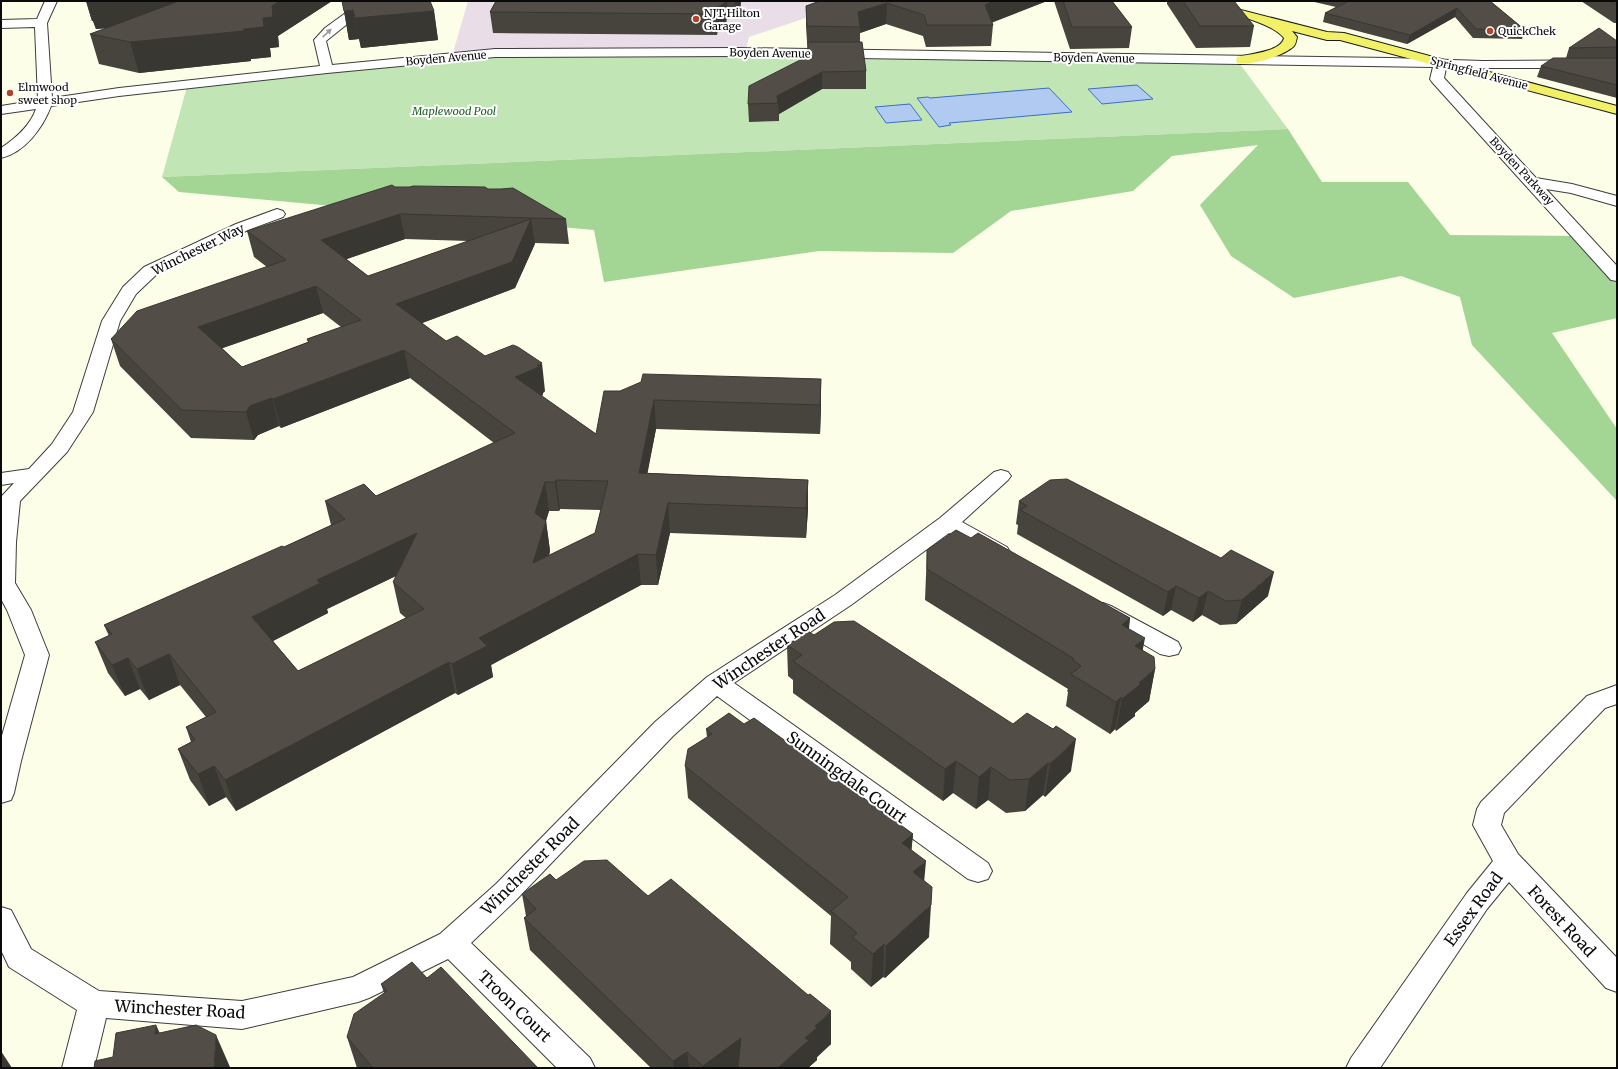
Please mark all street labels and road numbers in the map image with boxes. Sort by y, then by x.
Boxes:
street label: Boyden Avenue [729,45,811,61]
street label: Boyden Avenue [405,47,487,69]
street label: Boyden Avenue [1053,50,1135,66]
street label: Springfield Avenue [1429,53,1530,93]
street label: Boyden Parkway [1487,134,1558,209]
street label: Winchester Way [148,219,248,280]
street label: Winchester Road [708,604,829,694]
street label: Sunningdale Court [783,727,912,828]
street label: Winchester Road [476,813,583,920]
street label: Essex Road [1439,868,1507,950]
street label: Forest Road [1524,881,1600,961]
street label: Troon Court [474,966,556,1046]
street label: Winchester Road [113,996,246,1022]

